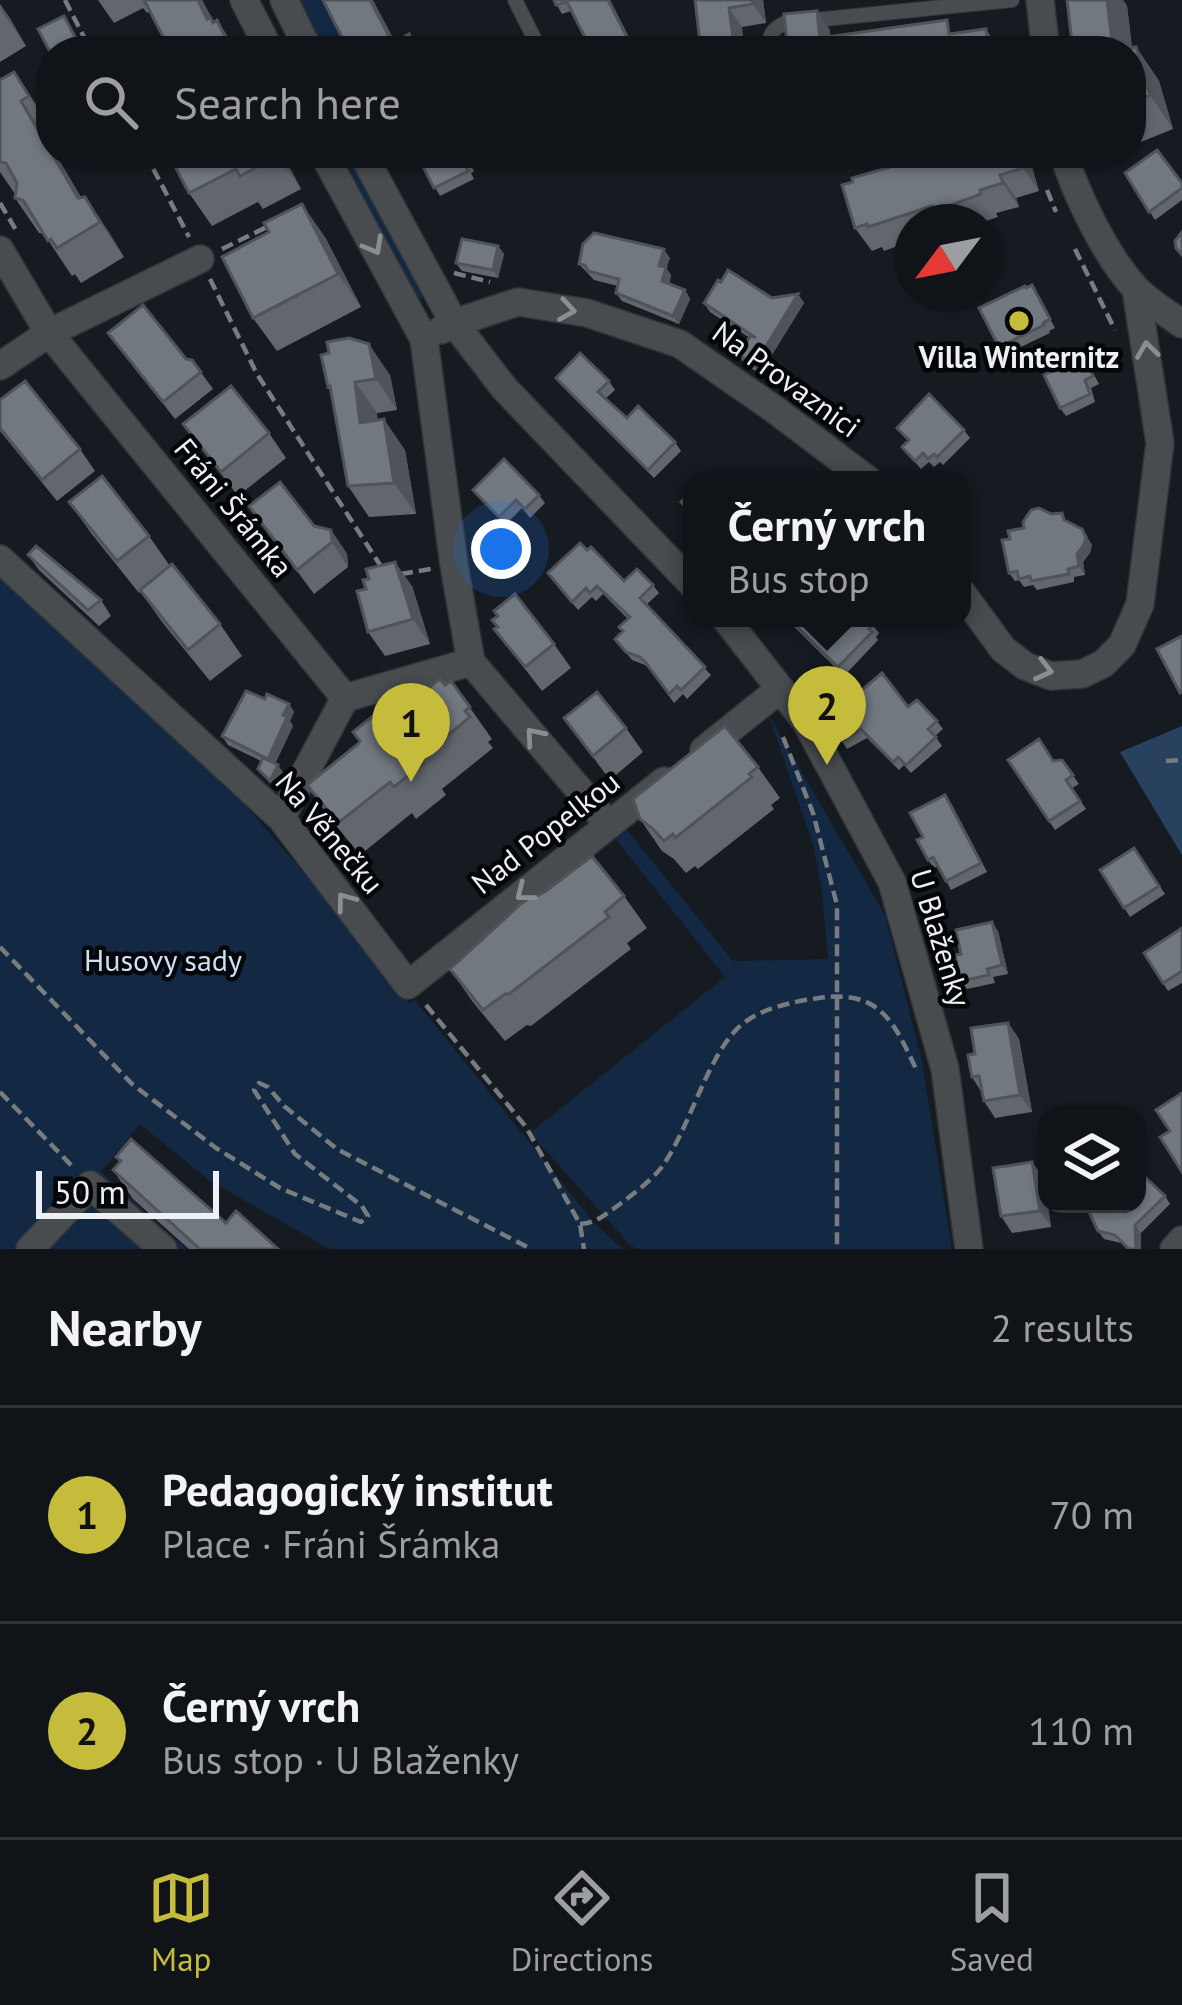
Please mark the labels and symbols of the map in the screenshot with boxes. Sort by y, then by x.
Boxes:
north arrow [894,204,1002,312]
one-way arrow [359,234,382,255]
one-way arrow [557,296,577,322]
marker: Villa Winternitz [1006,308,1032,334]
street label: Na Provaznici [705,312,869,446]
place label: Villa Winternitz [918,337,1119,376]
one-way arrow [1135,341,1161,360]
street label: Fráni Šrámka [166,430,302,584]
your location [471,519,531,579]
one-way arrow [1033,657,1054,682]
pin: 2 [788,666,866,765]
pin: 1 [372,683,450,782]
one-way arrow [526,728,548,750]
street label: Nad Popelkou [463,762,627,902]
street label: Na Věnečku [268,763,393,901]
street label: U Blaženky [902,864,981,1011]
one-way arrow [516,879,538,900]
one-way arrow [337,893,359,914]
park label: Husovy sady [84,940,242,979]
scale bar [36,1165,219,1218]

